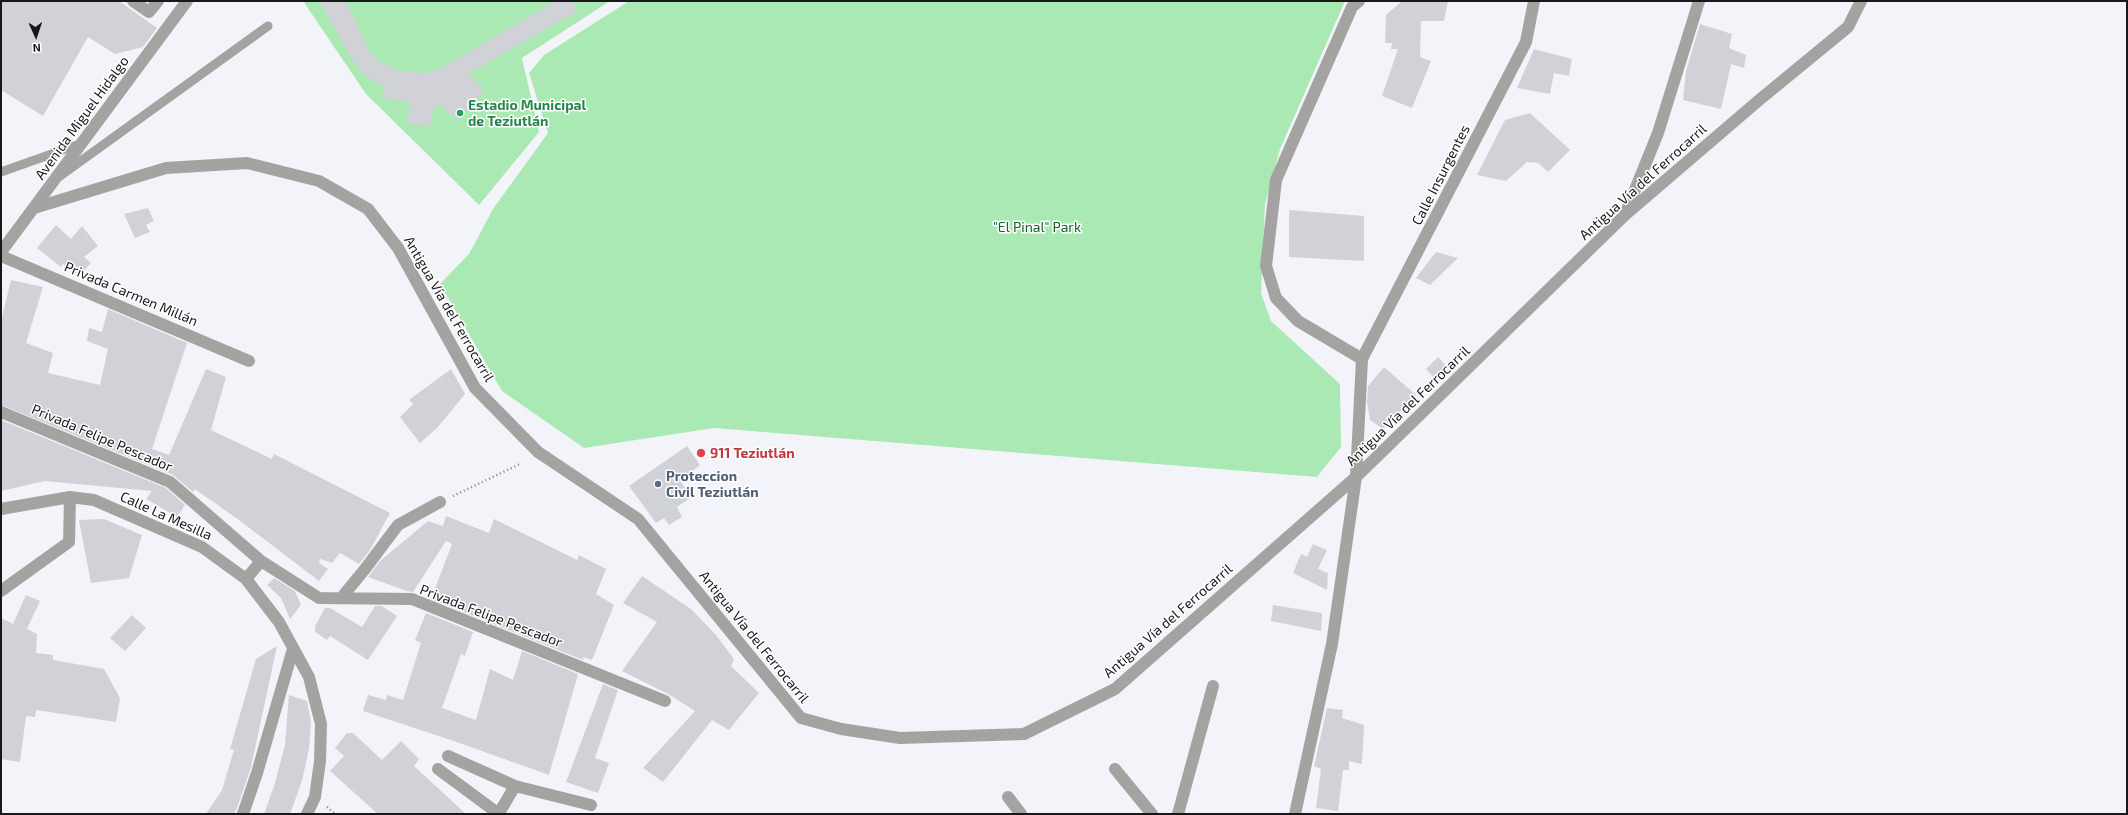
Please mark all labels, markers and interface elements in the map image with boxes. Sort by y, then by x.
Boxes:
north arrow [16,16,56,56]
text: N [32,42,41,55]
street label: Avenida Miguel Hidalgo [32,53,132,183]
place label: Estadio Municipal de Teziutlán [468,97,586,130]
marker: Estadio Municipal de Teziutlán [455,108,465,118]
street label: Antigua Vía del Ferrocarril [1576,121,1710,243]
street label: Calle Insurgentes [1408,122,1474,228]
park label: "El Pinal" Park [993,219,1081,235]
street label: Antigua Vía del Ferrocarril [400,233,498,385]
street label: Privada Carmen Millán [62,258,200,330]
street label: Antigua Vía del Ferrocarril [1343,343,1473,469]
street label: Privada Felipe Pescador [29,401,175,475]
place label: 911 Teziutlán [710,445,795,461]
marker: 911 Teziutlán [695,447,707,459]
place label: Proteccion Civil Teziutlán [666,468,759,500]
marker: Proteccion Civil Teziutlán [653,479,663,489]
street label: Calle La Mesilla [117,488,215,544]
street label: Antigua Vía del Ferrocarril [1100,560,1236,682]
street label: Antigua Vía del Ferrocarril [696,568,812,706]
street label: Privada Felipe Pescador [417,581,565,651]

